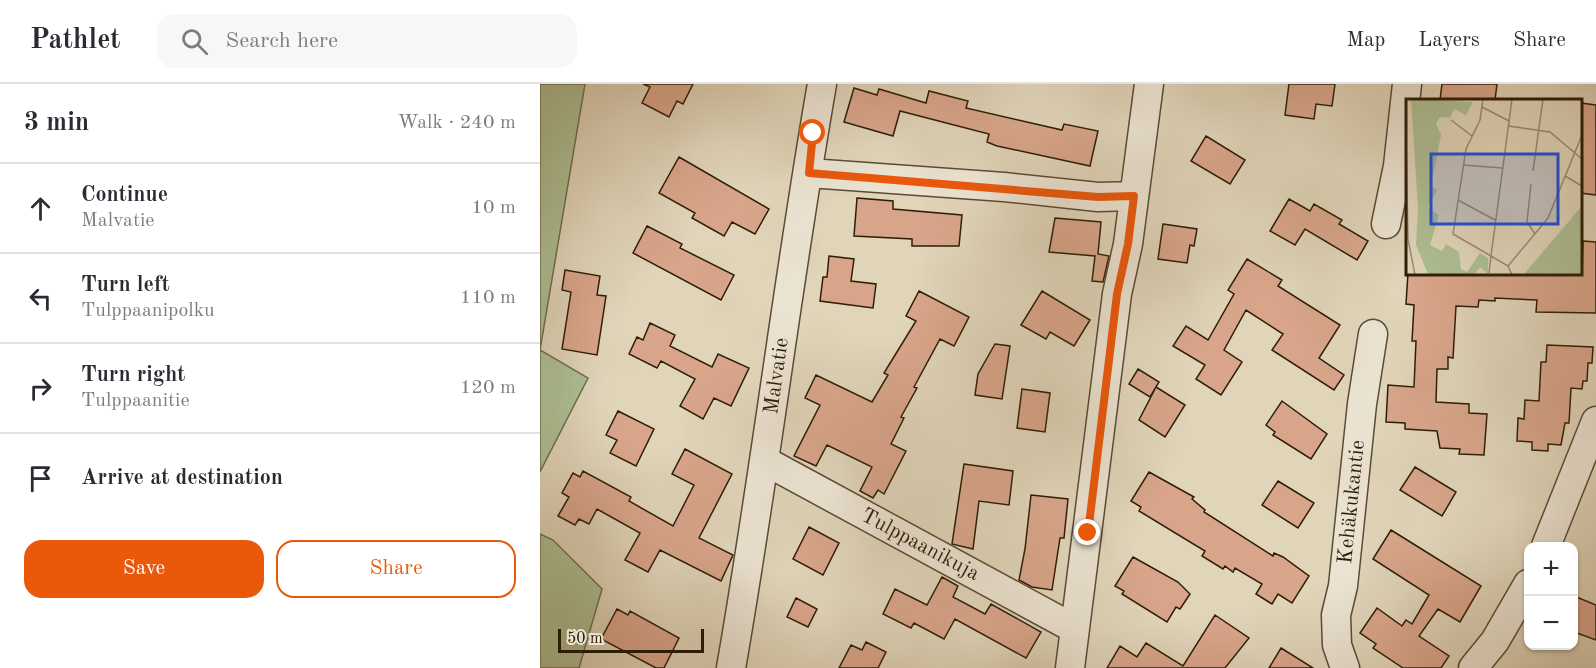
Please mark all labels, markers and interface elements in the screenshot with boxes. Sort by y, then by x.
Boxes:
search box [157,14,577,68]
icon: search [178,25,211,58]
text: Pathlet [30,27,121,55]
text: Search here [226,30,338,52]
text: Map [1346,30,1385,51]
text: Layers [1418,30,1480,51]
text: Share [1513,30,1566,51]
inset map [1406,99,1581,274]
text: 3 min [24,110,89,136]
text: Walk · 240 m [397,113,516,133]
route start [799,119,825,145]
text: Continue [81,184,168,206]
icon: ahead [24,192,57,225]
text: 10 m [471,198,516,218]
text: Malvatie [81,211,154,231]
text: Turn left [81,274,170,296]
icon: left [24,282,57,315]
text: 110 m [460,288,516,308]
text: Tulppaanipolku [81,301,215,321]
street label: Malvatie [761,336,793,416]
text: Turn right [81,364,185,386]
icon: right [24,372,57,405]
text: 120 m [460,378,516,398]
text: Tulppaanitie [81,391,190,411]
street label: Kehäkukantie [1335,439,1369,565]
icon: arrive [24,462,57,495]
text: Arrive at destination [81,467,283,489]
street label: Tulppaanikuja [857,505,983,585]
route end [1074,519,1100,545]
button: Save [24,540,264,598]
button: Share [276,540,516,598]
map controls [1524,542,1578,650]
button: + [1524,542,1578,596]
button: − [1524,596,1578,650]
scale bar [558,626,704,654]
text: 50 m [567,631,603,647]

